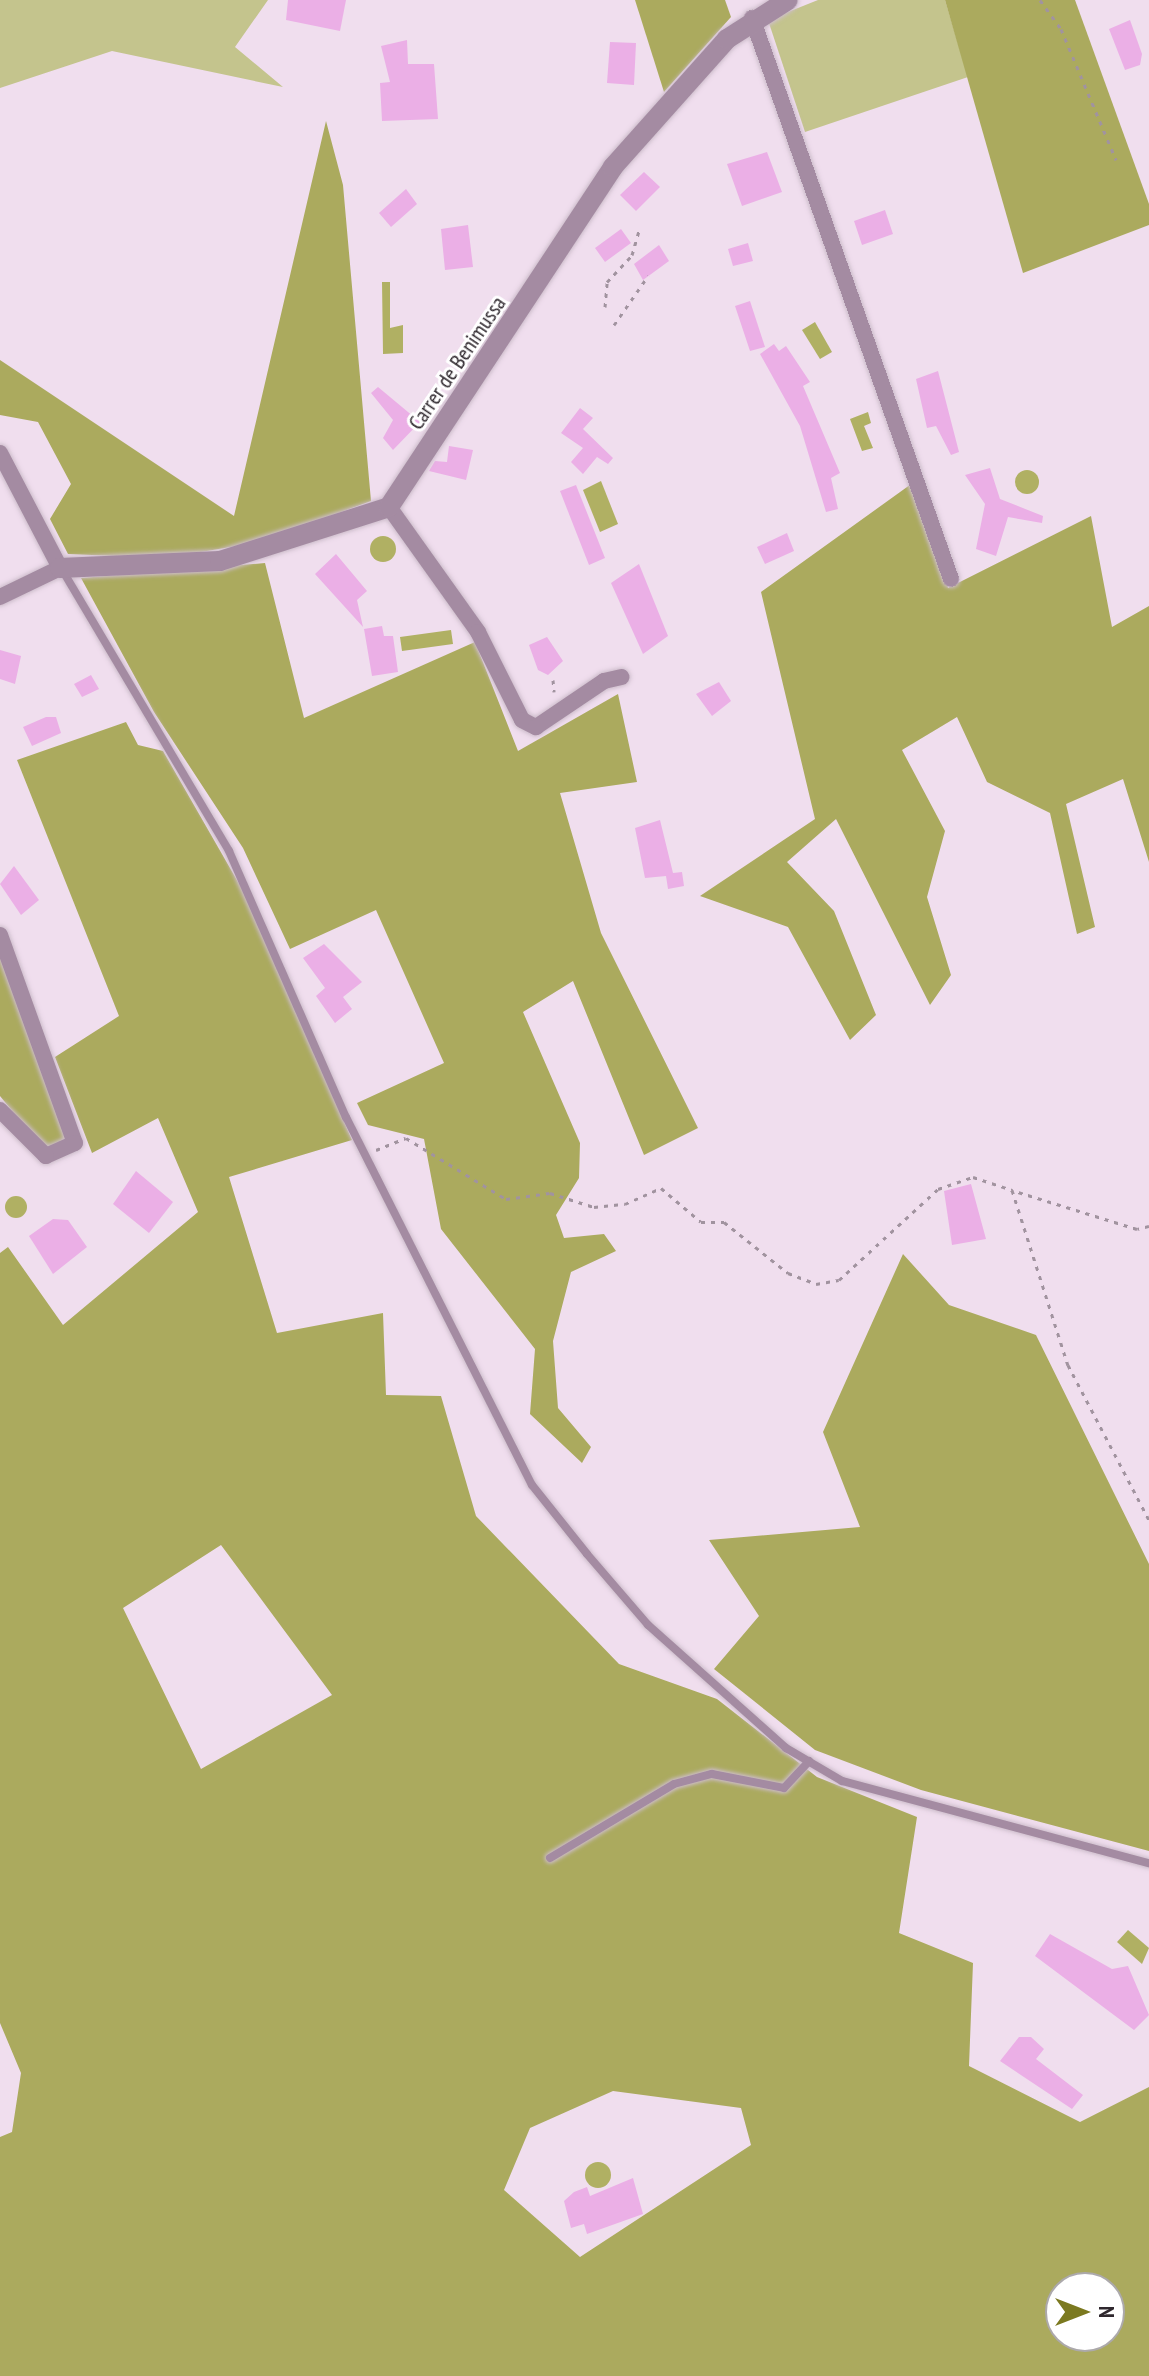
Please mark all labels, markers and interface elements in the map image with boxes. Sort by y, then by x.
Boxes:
street label: Carrer de Benimussa [403,291,511,435]
north arrow [1045,2272,1125,2352]
text: N [1093,2306,1121,2318]

